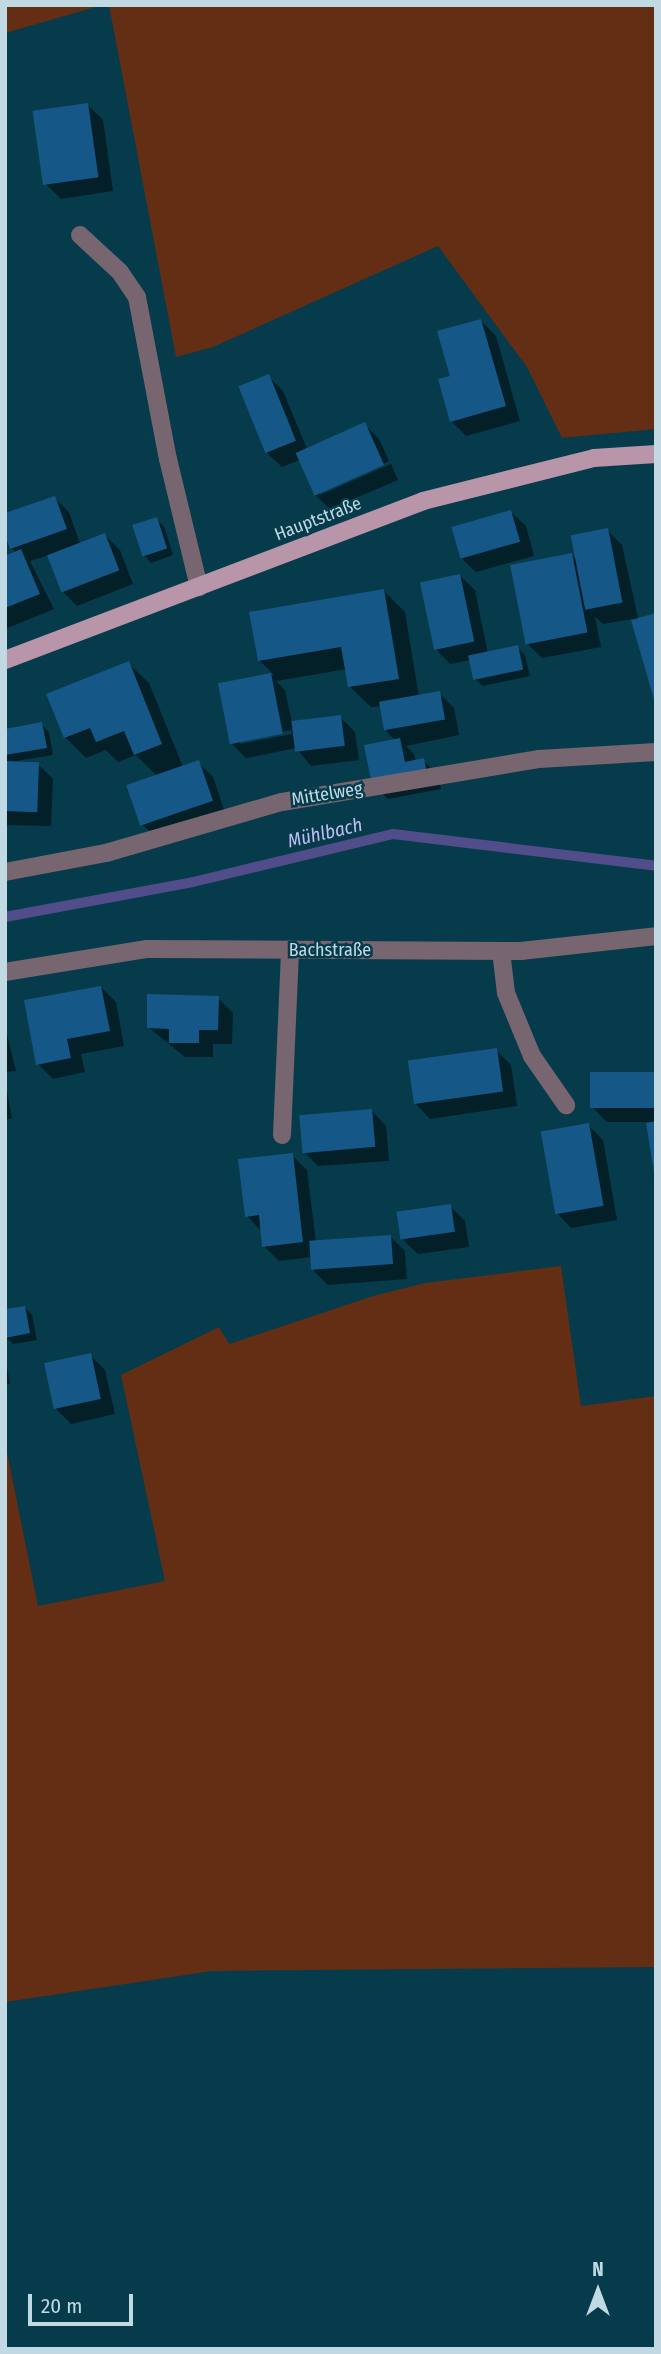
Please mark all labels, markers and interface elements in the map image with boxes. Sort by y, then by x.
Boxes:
street label: Hauptstraße [272,493,364,545]
street label: Mittelweg [290,778,364,810]
water label: Mühlbach [285,813,365,853]
street label: Bachstraße [289,939,371,961]
north arrow [563,2256,633,2326]
text: N [592,2258,604,2281]
scale bar [32,2280,136,2324]
text: 20 m [41,2293,82,2319]

